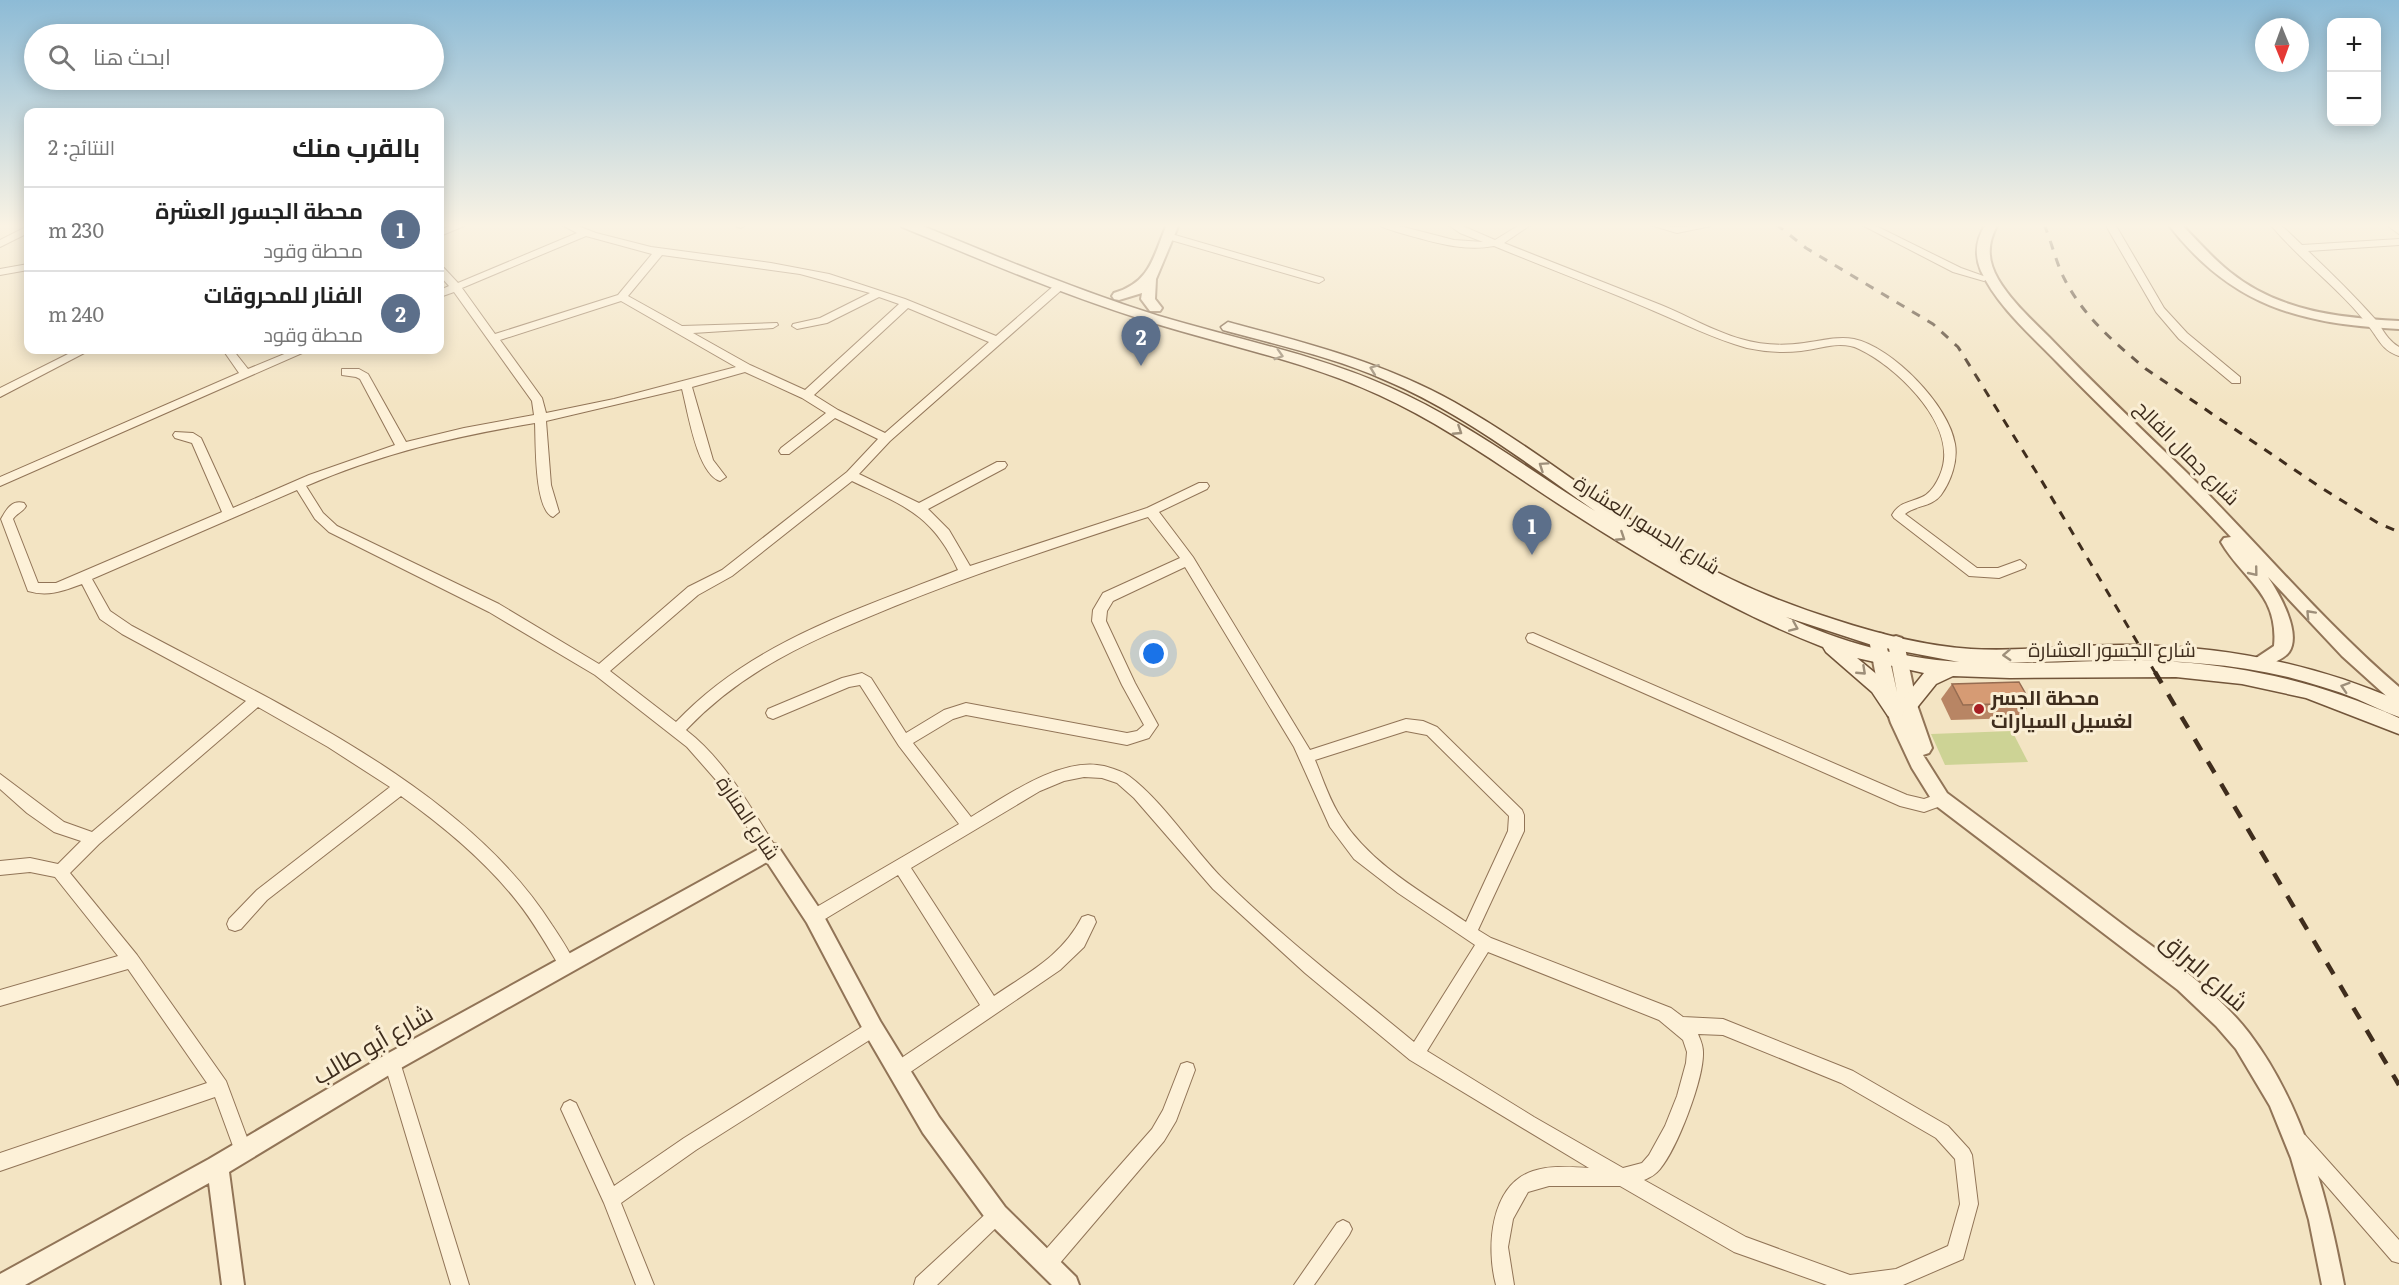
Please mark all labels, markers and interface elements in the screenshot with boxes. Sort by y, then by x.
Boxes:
north arrow [2255,18,2309,72]
map controls [2327,18,2381,126]
button: + [2327,18,2381,72]
search box [24,24,444,90]
text: ابحث هنا [93,39,171,72]
icon: search [45,41,78,74]
button: − [2327,72,2381,126]
text: بالقرب منك [292,126,420,165]
text: النتائج: 2 [48,131,115,161]
text: محطة الجسور العشرة [155,193,363,226]
text: 230 m [48,214,104,244]
text: 1 [396,214,405,244]
text: محطة وقود [263,234,363,264]
text: الفنار للمحروقات [204,277,363,310]
text: 240 m [48,298,104,328]
text: 2 [395,298,406,328]
pin: 2 [1122,316,1160,366]
text: محطة وقود [263,318,363,348]
one-way arrow [1273,348,1284,360]
one-way arrow [1370,364,1380,377]
street label: شارع جمال الفالح [2128,392,2248,512]
one-way arrow [1451,423,1462,434]
one-way arrow [1539,462,1550,473]
street label: شارع الجسور العشارة [1569,466,1727,581]
pin: 1 [1512,506,1552,555]
one-way arrow [1615,529,1625,541]
one-way arrow [2247,566,2258,577]
one-way arrow [2306,611,2317,621]
one-way arrow [1787,620,1798,632]
street label: شارع الجسور العشارة [2028,633,2196,664]
your location [1139,639,1168,668]
one-way arrow [2002,649,2011,662]
one-way arrow [1855,664,1865,675]
place label: محطة الجسر لغسيل السيارات [1990,681,2133,734]
one-way arrow [2340,681,2351,694]
marker: محطة الجسر لغسيل السيارات [1972,702,1986,716]
street label: شارع المنارة [710,769,789,866]
street label: شارع البراق [2154,922,2257,1019]
street label: شارع أبو طالب [305,994,439,1092]

